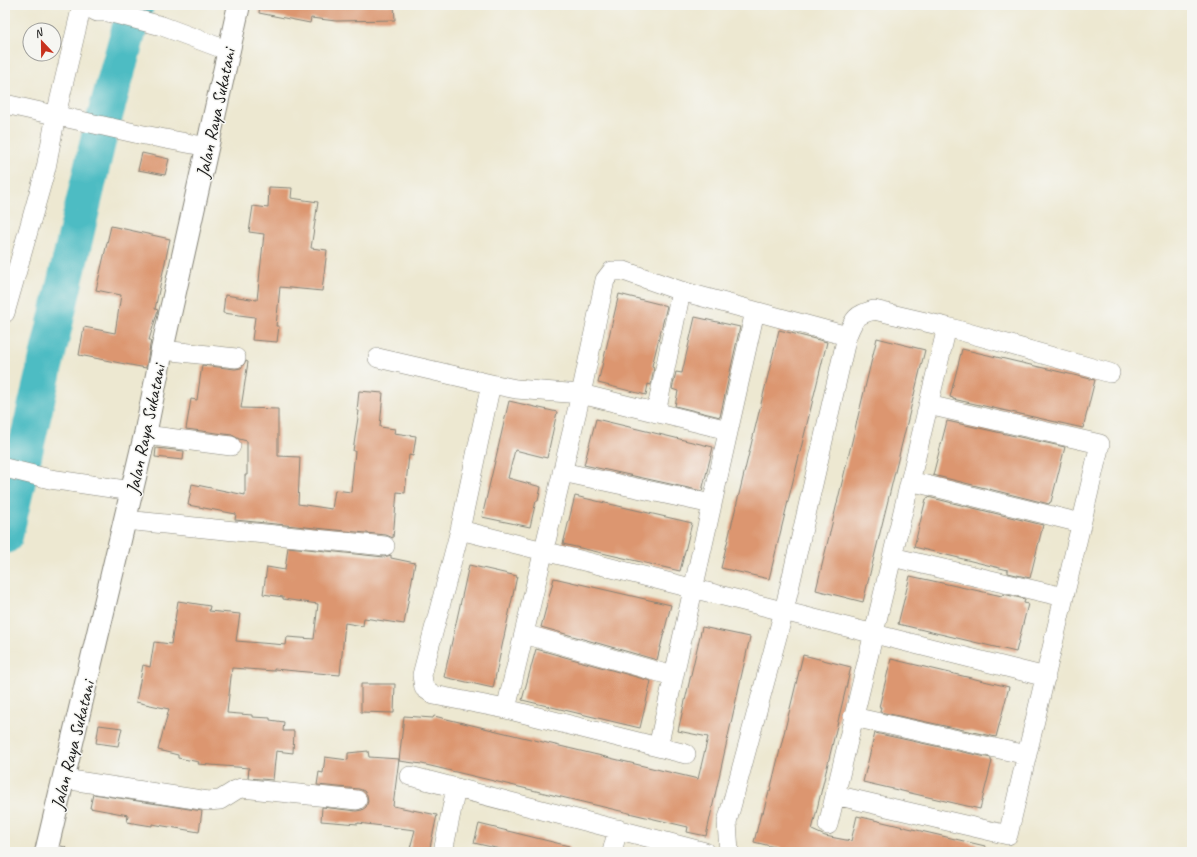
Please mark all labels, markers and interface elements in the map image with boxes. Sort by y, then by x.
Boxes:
north arrow [22,22,62,62]
text: N [32,24,46,40]
street label: Jalan Raya Sukatani [190,44,242,181]
street label: Jalan Raya Sukatani [120,360,172,497]
street label: Jalan Raya Sukatani [45,676,101,813]

